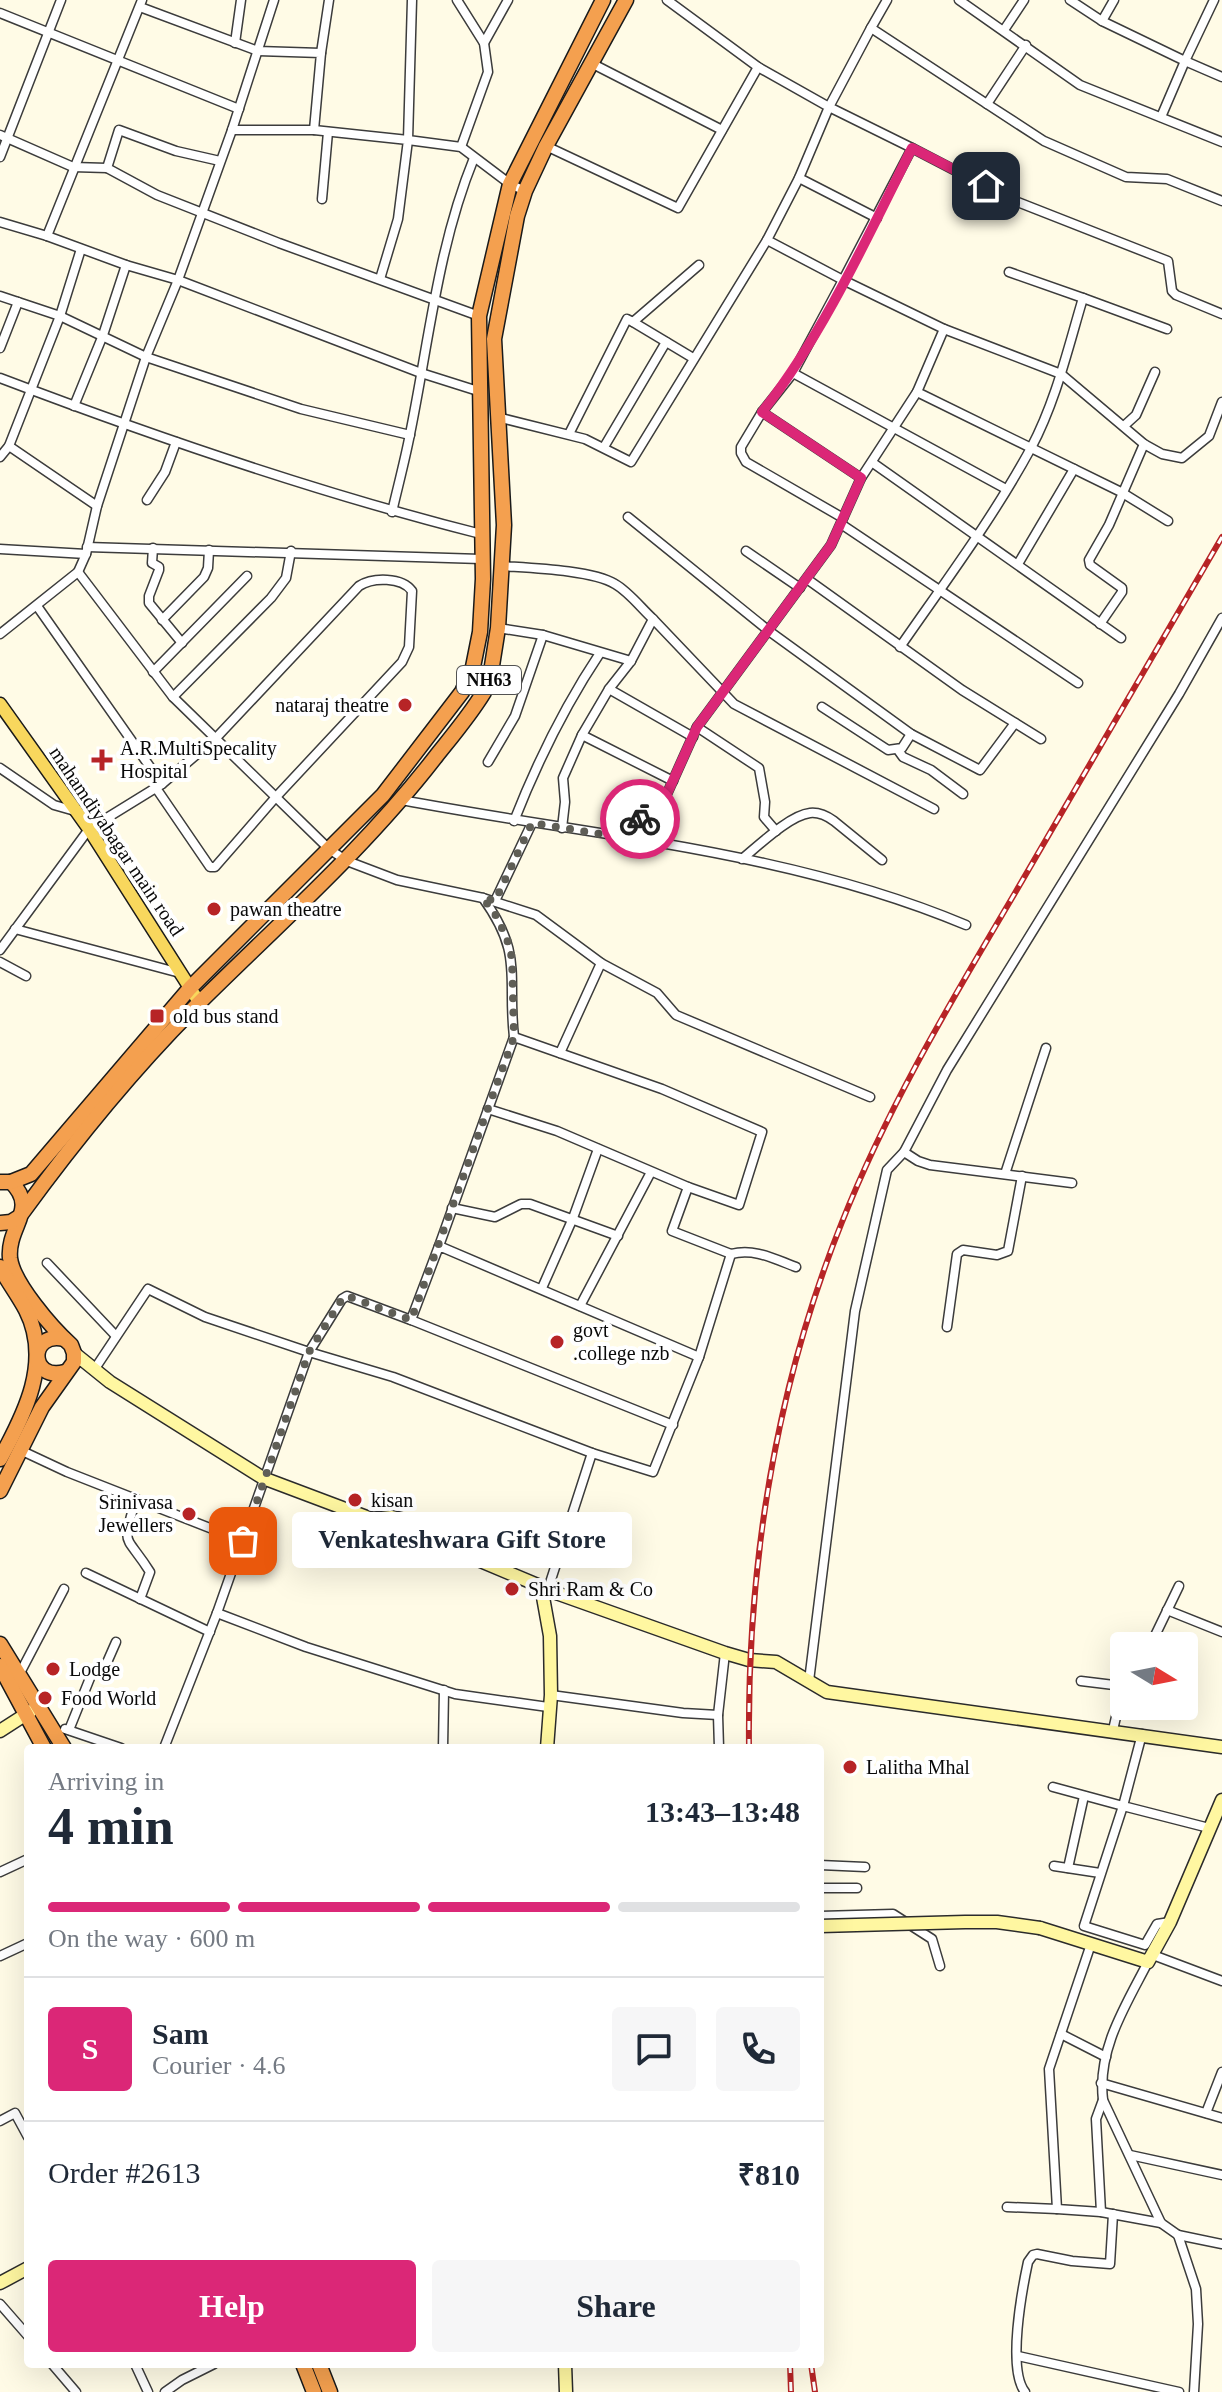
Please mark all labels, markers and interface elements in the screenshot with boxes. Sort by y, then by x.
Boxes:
pin [952,152,1020,220]
icon: home [964,164,1008,208]
road number: NH63 [457,666,521,694]
place label: nataraj theatre [275,694,389,717]
marker: nataraj theatre [396,696,414,714]
place label: A.R.MultiSpecality Hospital [120,737,277,783]
street label: mahamdiyabagar main road [45,742,189,940]
marker: A.R.MultiSpecality Hospital [91,749,113,771]
courier [600,779,680,859]
icon: bike [618,797,662,841]
place label: pawan theatre [230,898,342,921]
marker: pawan theatre [205,900,223,918]
place label: old bus stand [173,1005,279,1027]
marker: old bus stand [148,1007,166,1025]
place label: govt .college nzb [573,1319,670,1365]
marker: govt .college nzb [548,1333,566,1351]
place label: kisan [371,1489,413,1511]
place label: Srinivasa Jewellers [99,1491,173,1536]
marker: kisan [346,1491,364,1509]
marker: Srinivasa Jewellers [180,1505,198,1523]
pin [209,1507,277,1575]
callout: Venkateshwara Gift Store [291,1513,631,1569]
icon: bag [221,1519,265,1563]
text: Venkateshwara Gift Store [318,1525,606,1554]
place label: Shri Ram & Co [528,1578,653,1600]
marker: Shri Ram & Co [503,1580,521,1598]
north arrow [1110,1632,1198,1720]
map controls [1110,1632,1198,1720]
place label: Lodge [69,1658,120,1681]
marker: Lodge [44,1660,62,1678]
place label: Food World [61,1687,156,1709]
marker: Food World [36,1689,54,1707]
place label: Lalitha Mhal [866,1756,970,1778]
marker: Lalitha Mhal [841,1758,859,1776]
text: Arriving in [48,1767,164,1796]
text: 13:43–13:48 [645,1795,800,1828]
text: 4 min [48,1798,174,1855]
text: On the way · 600 m [48,1924,255,1953]
button: chat [612,2007,696,2091]
button: phone [716,2007,800,2091]
text: Sam [152,2017,209,2050]
text: S [82,2032,98,2065]
text: Courier · 4.6 [152,2051,286,2080]
text: Order #2613 [48,2156,200,2189]
text: ₹810 [738,2158,800,2191]
button: Help [48,2260,416,2352]
button: Share [432,2260,800,2352]

